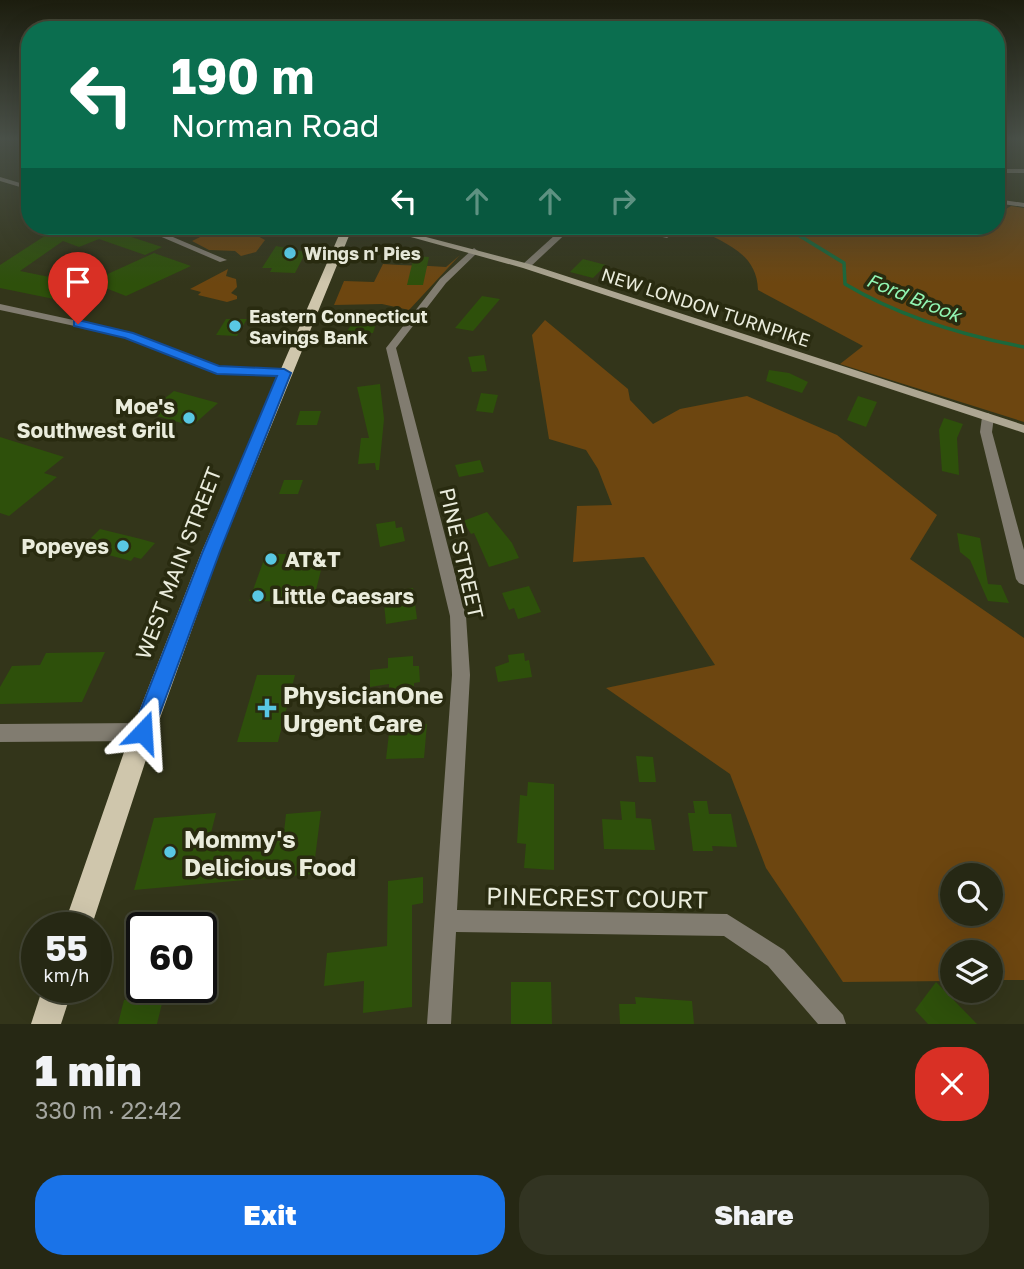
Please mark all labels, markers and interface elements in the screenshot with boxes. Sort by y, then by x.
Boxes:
text: 190 m [171,46,314,105]
icon: left [56,49,147,140]
text: Norman Road [171,106,379,144]
icon: left [385,182,423,220]
icon: ahead [458,182,496,220]
icon: ahead [531,182,569,220]
icon: right [604,182,642,220]
place label: Wings n' Pies [304,242,421,264]
marker: Wings n' Pies [282,245,298,261]
pin [48,252,108,324]
icon: arrive [59,263,97,301]
street label: NEW LONDON TURNPIKE [599,263,813,351]
water label: Ford Brook [863,268,967,327]
place label: Eastern Connecticut Savings Bank [249,305,428,348]
marker: Eastern Connecticut Savings Bank [227,318,243,334]
place label: Moe's Southwest Grill [16,393,175,443]
marker: Moe's Southwest Grill [181,410,197,426]
street label: WEST MAIN STREET [129,463,227,663]
street label: PINE STREET [434,485,490,621]
place label: Popeyes [21,533,109,559]
marker: Popeyes [115,538,131,554]
place label: AT&T [285,546,341,572]
marker: AT&T [263,551,279,567]
place label: Little Caesars [272,583,415,609]
marker: Little Caesars [250,588,266,604]
place label: PhysicianOne Urgent Care [283,680,443,737]
position arrow [106,695,180,769]
marker: PhysicianOne Urgent Care [257,698,277,718]
place label: Mommy's Delicious Food [184,824,356,881]
marker: Mommy's Delicious Food [162,844,178,860]
map controls [940,863,1003,1003]
button: search [940,863,1003,926]
street label: PINECREST COURT [486,881,708,913]
speed limit sign: 60 [126,912,217,1003]
text: 55 [45,927,88,969]
button: layers [940,940,1003,1003]
text: km/h [44,964,89,986]
text: 1 min [35,1045,142,1095]
button: close [915,1047,989,1121]
text: 330 m · 22:42 [35,1096,182,1124]
button: Exit [35,1175,505,1255]
button: Share [519,1175,989,1255]

